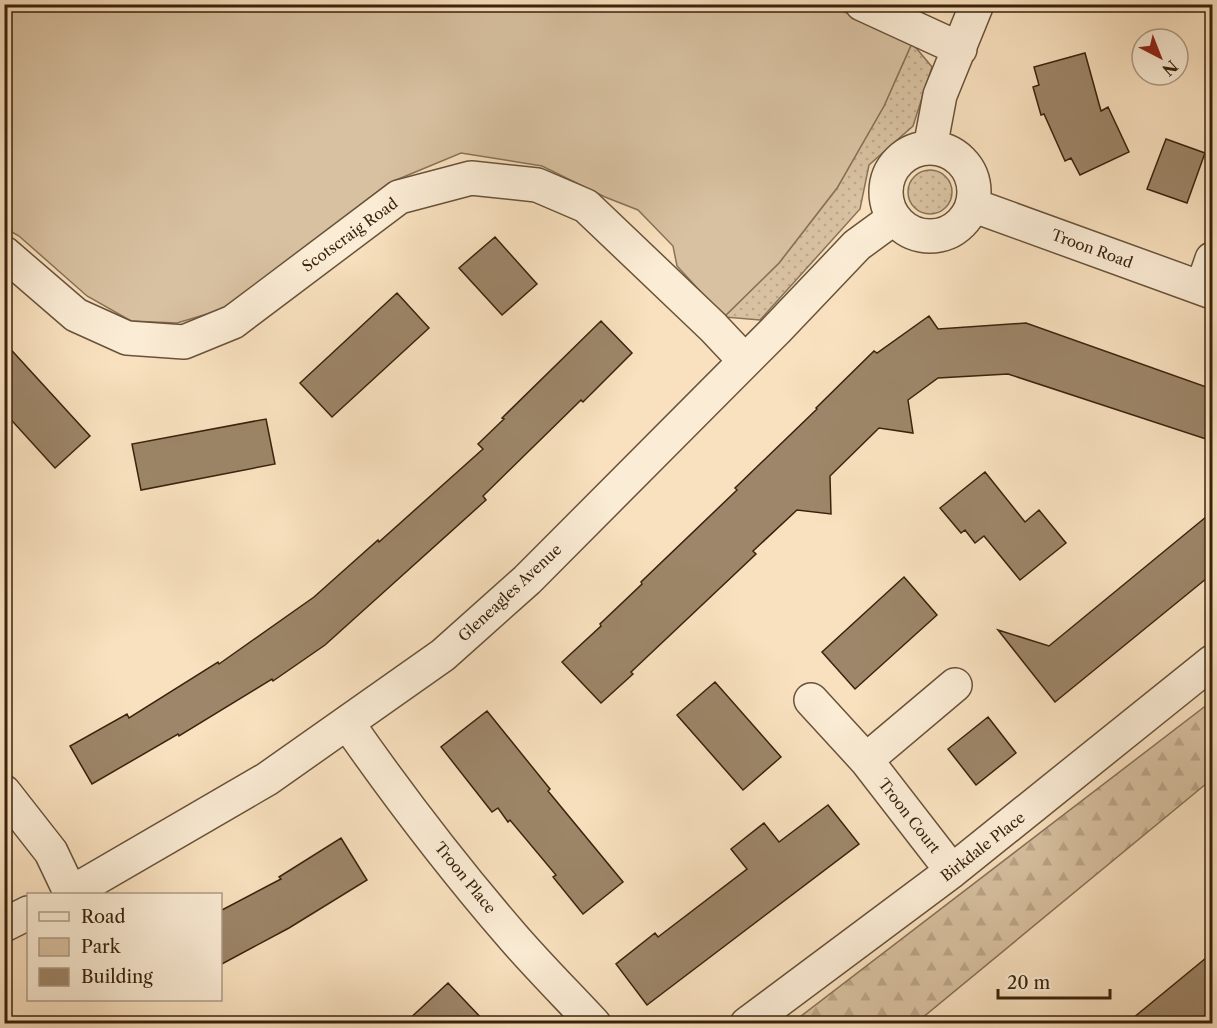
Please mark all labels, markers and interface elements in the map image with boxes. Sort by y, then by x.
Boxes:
north arrow [1130,27,1190,87]
text: N [1158,56,1182,80]
street label: Scotscraig Road [298,194,401,276]
street label: Troon Road [1049,225,1136,272]
street label: Gleneagles Avenue [454,540,565,645]
street label: Troon Court [874,774,945,857]
street label: Birkdale Place [937,808,1029,885]
street label: Troon Place [431,838,500,917]
legend [27,893,222,1001]
text: Road [81,906,126,928]
text: Park [81,936,122,958]
scale bar [998,962,1110,1000]
text: Building [81,966,153,988]
text: 20 m [1007,972,1051,994]

